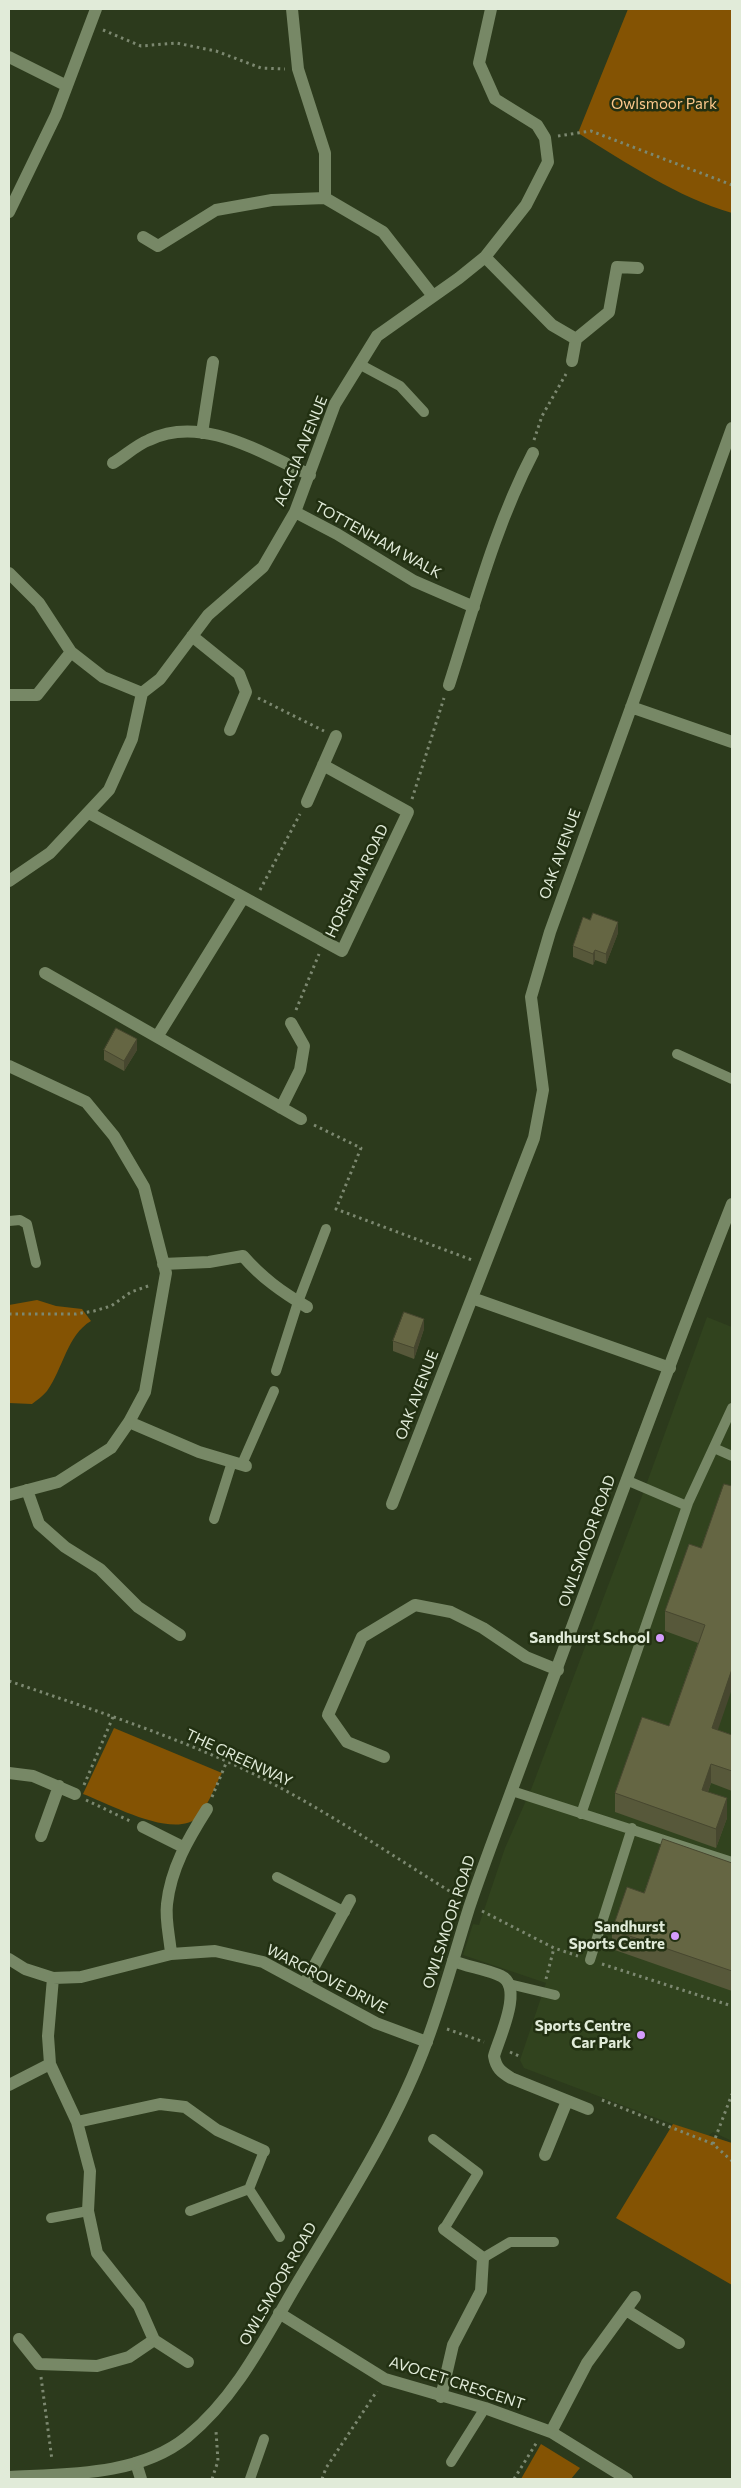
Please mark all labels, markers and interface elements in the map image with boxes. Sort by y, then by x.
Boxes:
park label: Owlsmoor Park [611,95,717,113]
street label: ACACIA AVENUE [271,393,331,509]
street label: TOTTENHAM WALK [311,498,445,582]
street label: OAK AVENUE [535,806,585,902]
street label: HORSHAM ROAD [322,821,392,941]
street label: OAK AVENUE [392,1348,442,1442]
street label: OWLSMOOR ROAD [555,1473,619,1609]
place label: Sandhurst School [529,1629,650,1647]
marker: Sandhurst School [654,1632,666,1644]
street label: THE GREENWAY [183,1725,295,1791]
street label: OWLSMOOR ROAD [419,1853,479,1991]
place label: Sandhurst Sports Centre [569,1918,665,1953]
marker: Sandhurst Sports Centre [669,1930,681,1942]
street label: WARGROVE DRIVE [263,1941,391,2017]
place label: Sports Centre Car Park [535,2017,631,2052]
marker: Sports Centre Car Park [635,2029,647,2041]
street label: OWLSMOOR ROAD [235,2219,321,2349]
street label: AVOCET CRESCENT [387,2353,527,2413]

